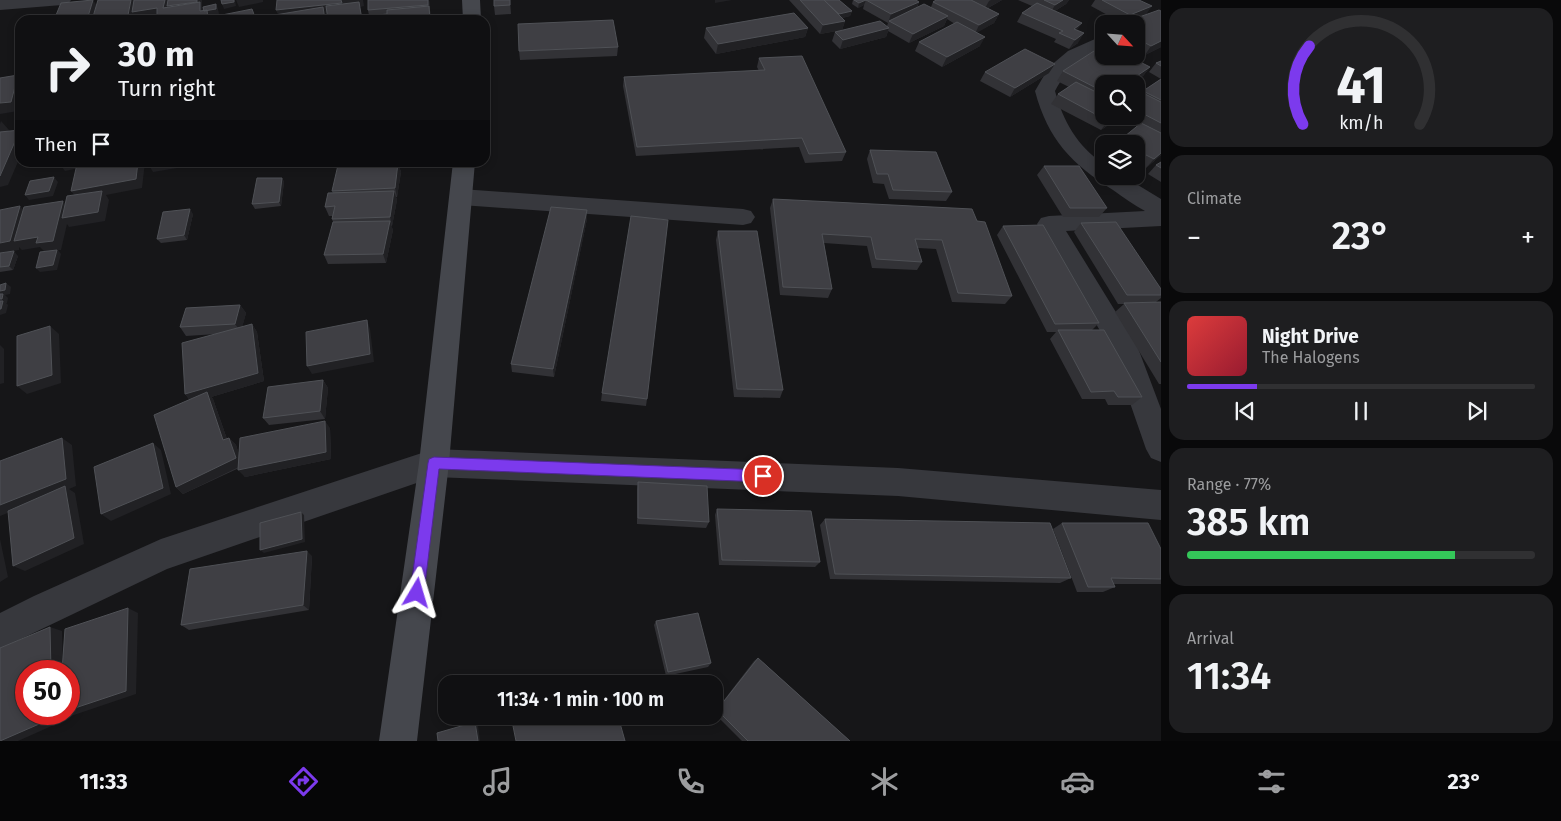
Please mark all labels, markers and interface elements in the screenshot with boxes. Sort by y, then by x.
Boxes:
north arrow [1095,15,1145,65]
map controls [1095,15,1145,185]
text: 30 m [118,33,195,75]
icon: right [35,35,100,100]
text: 41 [1336,54,1386,117]
text: Turn right [118,75,215,102]
button: search [1095,75,1145,125]
text: km/h [1339,112,1383,134]
icon: arrive [87,130,115,158]
text: Then [35,133,77,156]
button: layers [1095,135,1145,185]
text: Climate [1187,189,1242,208]
text: 23° [1332,213,1390,259]
text: − [1187,221,1201,254]
text: + [1521,221,1535,254]
text: Night Drive [1262,325,1359,348]
text: The Halogens [1262,348,1360,367]
icon: previous [1231,397,1259,425]
icon: pause [1347,397,1375,425]
icon: next [1463,397,1491,425]
pin [742,455,784,497]
icon: arrive [749,462,777,490]
text: Range · 77% [1187,475,1271,494]
text: 385 km [1187,499,1311,545]
position arrow [390,566,442,618]
text: Arrival [1187,629,1234,648]
text: 11:34 [1187,653,1271,699]
speed limit sign: 50 [15,660,80,725]
text: 11:34 · 1 min · 100 m [497,688,664,711]
icon: directions [286,764,321,799]
icon: music [480,764,515,799]
icon: phone [673,764,708,799]
icon: climate [867,764,902,799]
icon: car [1060,764,1095,799]
icon: filters [1254,764,1289,799]
text: 11:33 [79,768,128,795]
text: 23° [1448,768,1482,795]

